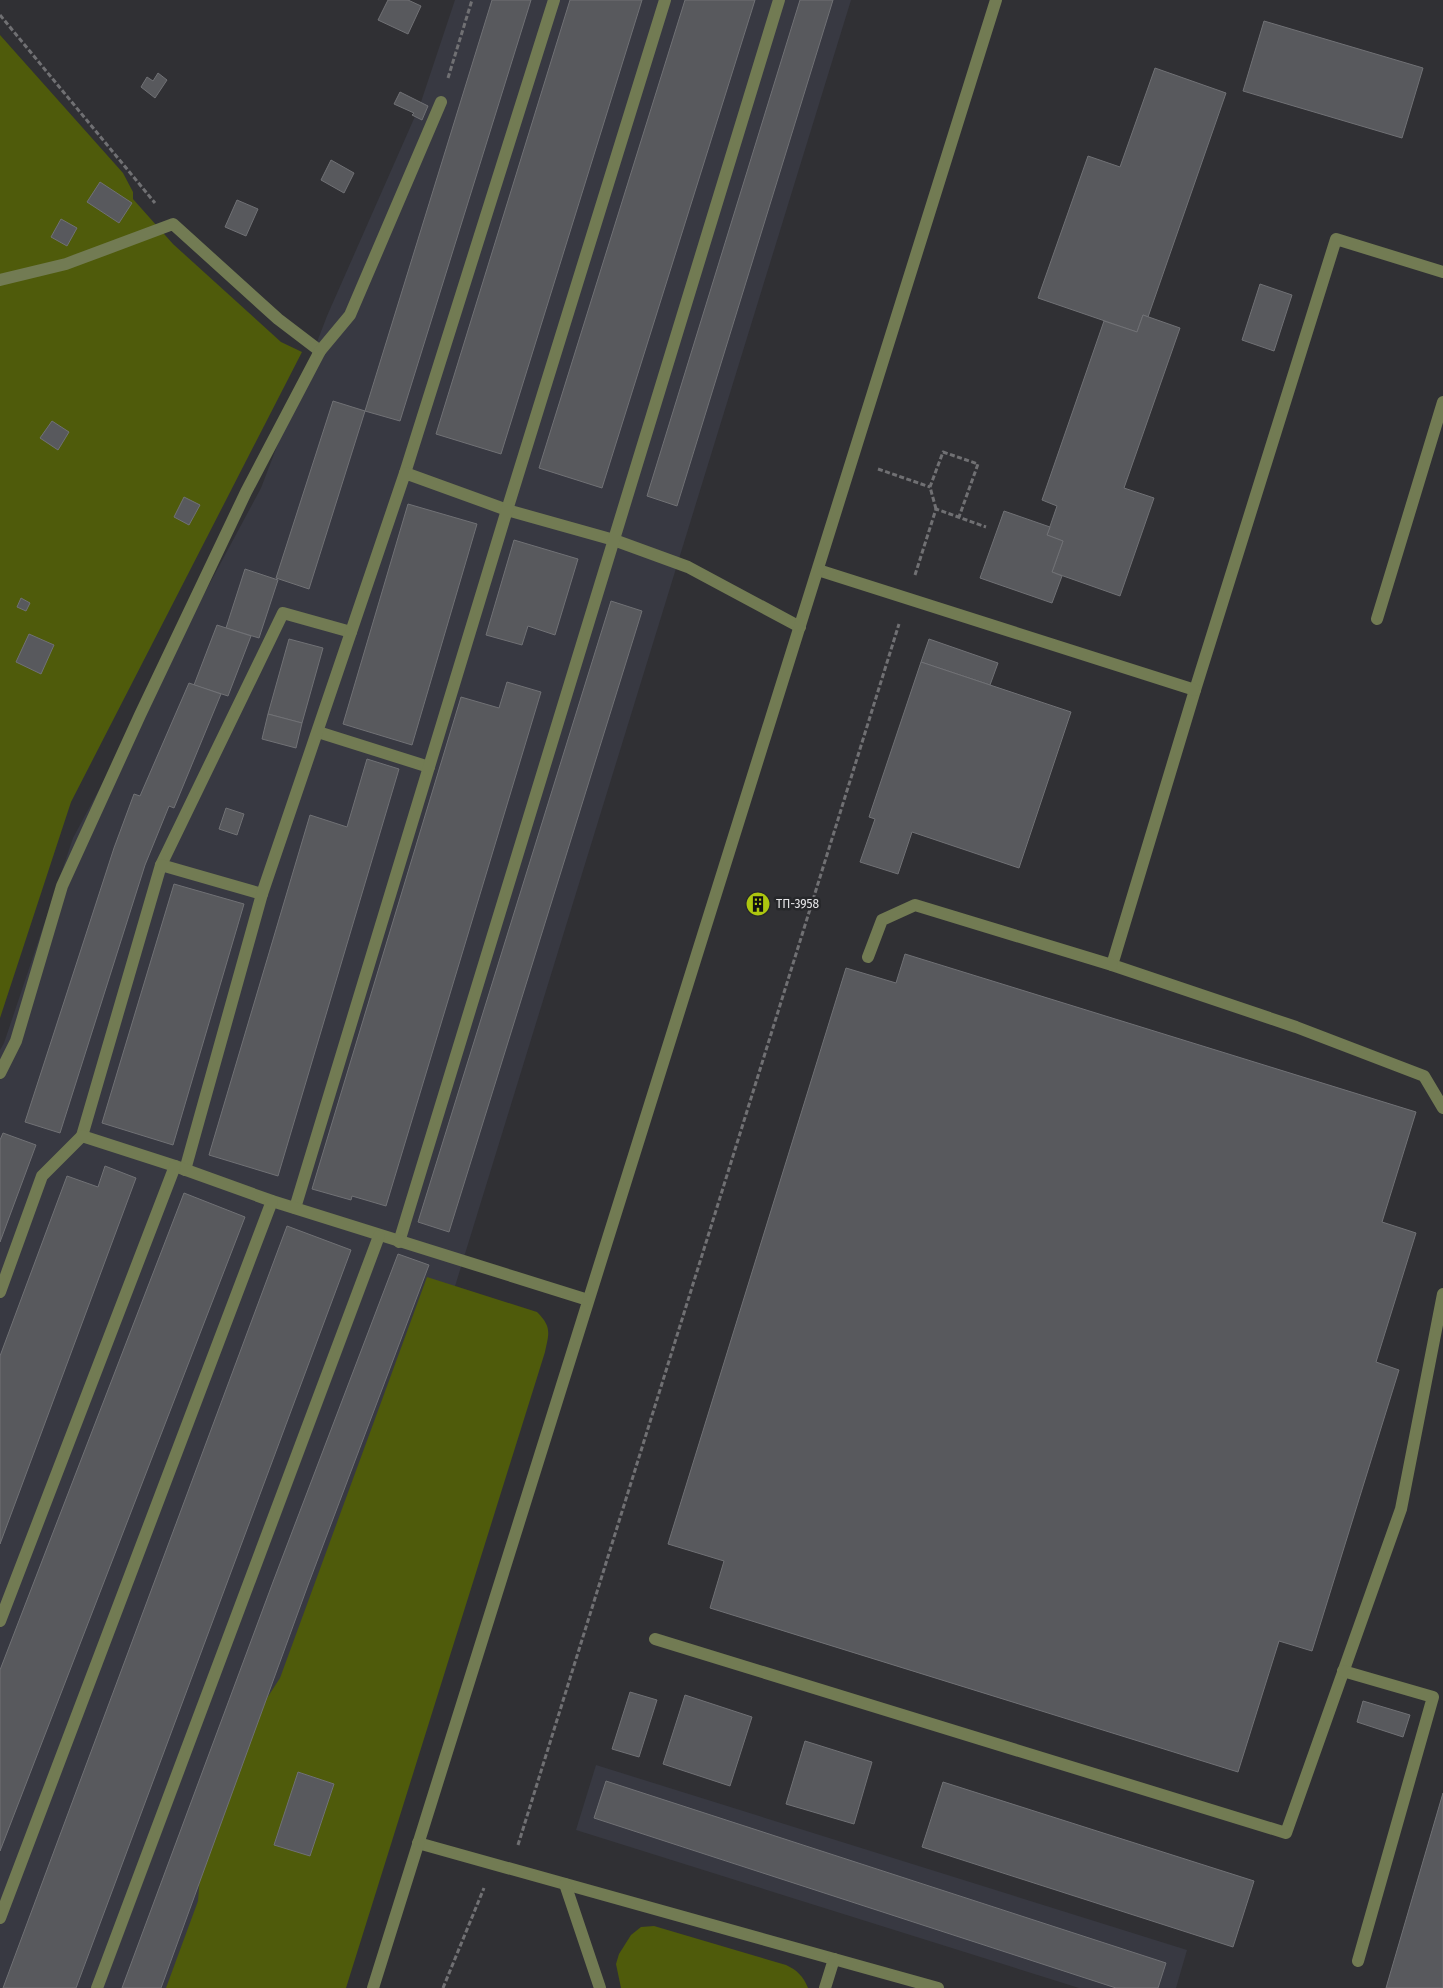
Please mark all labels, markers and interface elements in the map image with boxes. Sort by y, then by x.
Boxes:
building icon: ТП-3958 [745,891,771,917]
place label: ТП-3958 [776,897,820,911]

